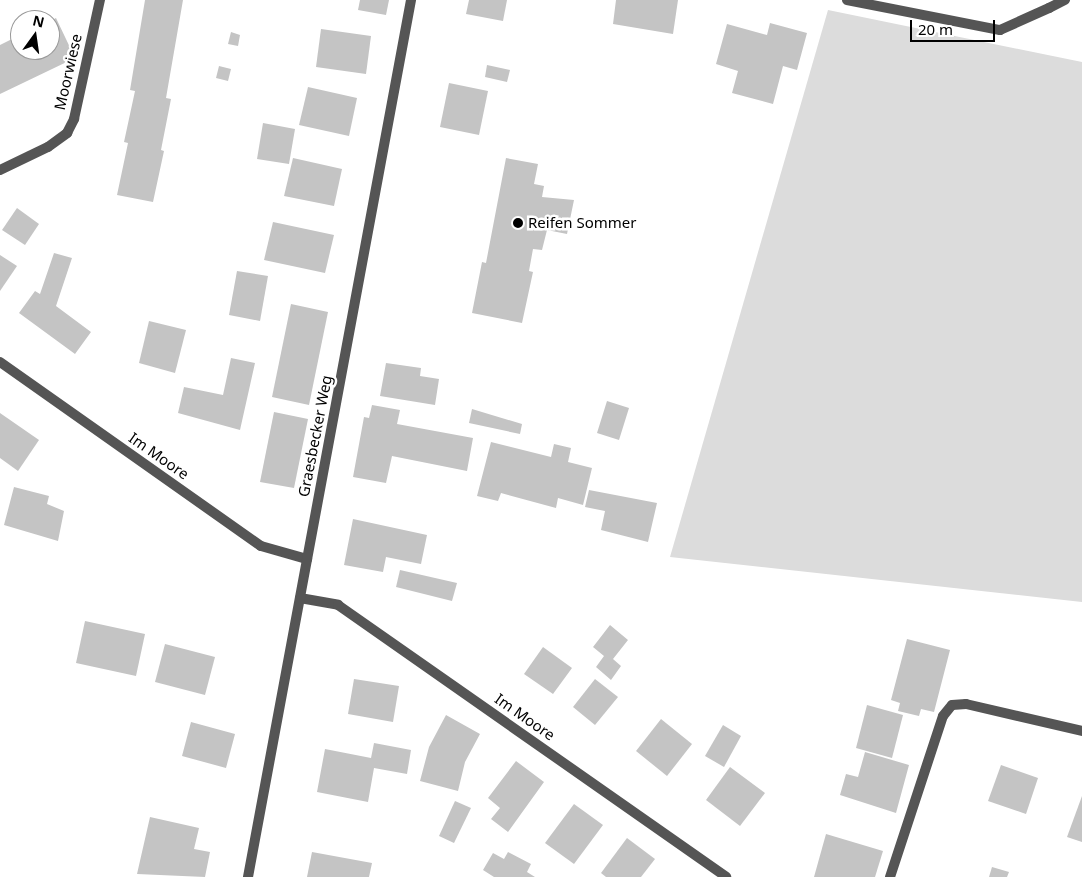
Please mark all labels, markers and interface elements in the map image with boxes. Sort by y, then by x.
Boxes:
north arrow [10,10,60,60]
text: N [31,10,46,32]
scale bar [912,10,997,42]
text: 20 m [918,19,953,39]
street label: Moorwiese [50,32,86,112]
place label: Reifen Sommer [528,214,636,232]
marker: Reifen Sommer [512,217,524,229]
street label: Graesbecker Weg [294,374,336,498]
street label: Im Moore [126,429,192,483]
street label: Im Moore [492,690,558,744]

